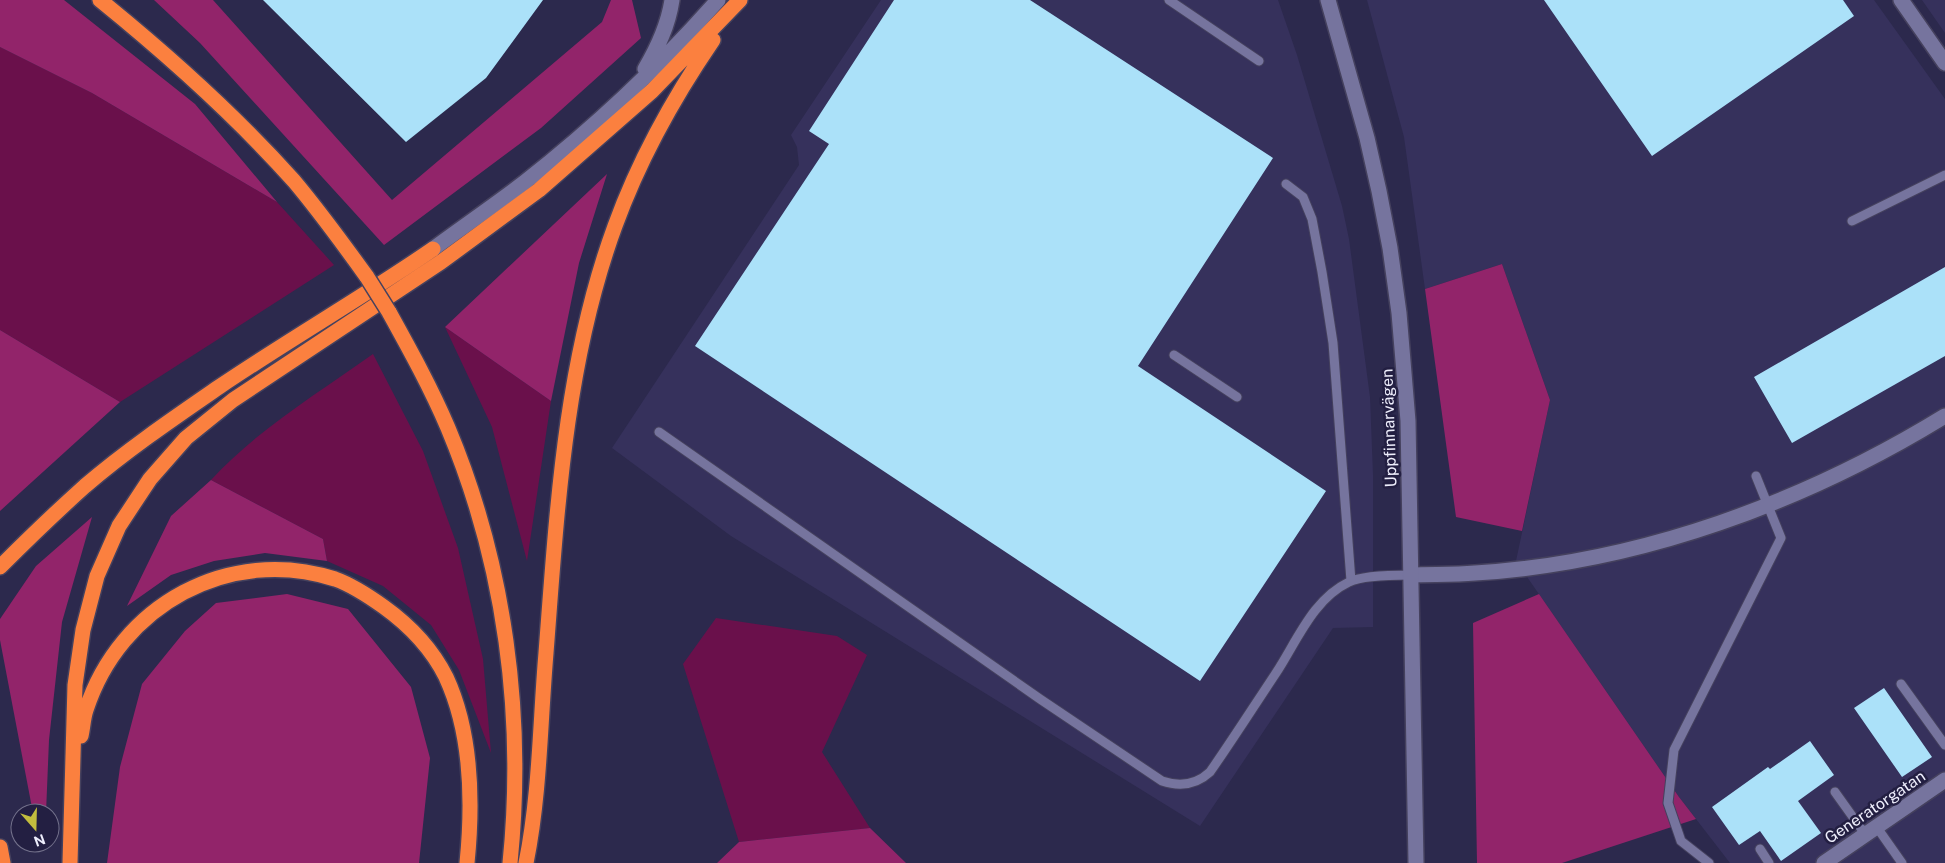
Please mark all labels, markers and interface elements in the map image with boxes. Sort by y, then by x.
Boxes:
street label: Uppfinnarvägen [1377,368,1401,488]
street label: Generatorgatan [1821,766,1929,848]
north arrow [10,803,60,853]
text: N [32,831,47,850]

